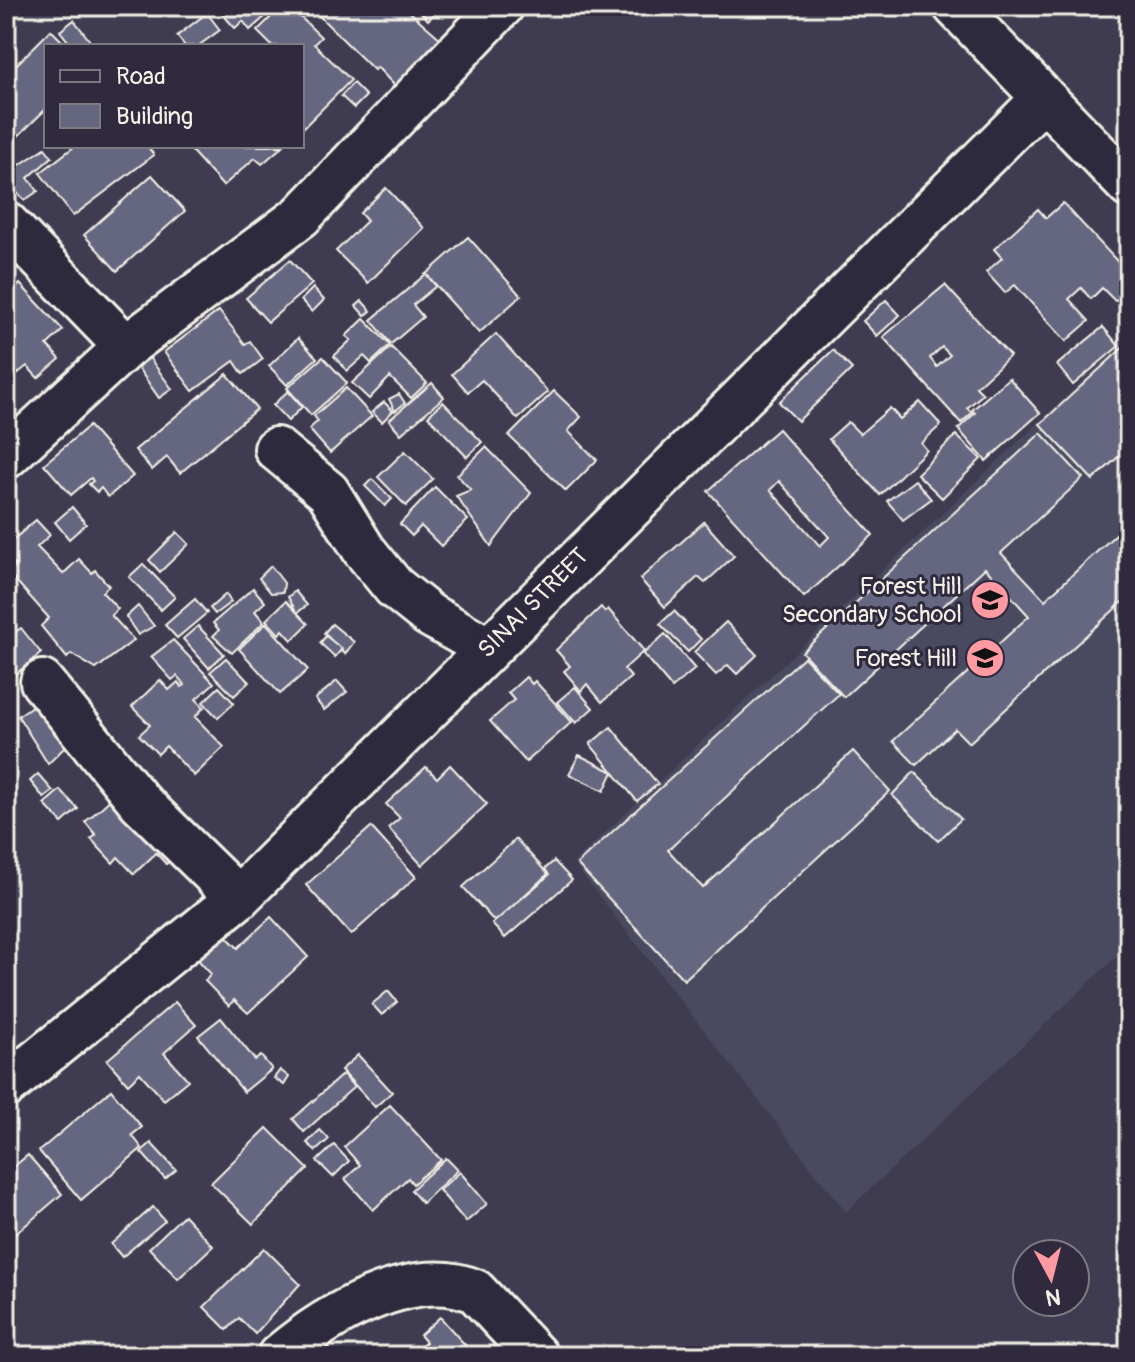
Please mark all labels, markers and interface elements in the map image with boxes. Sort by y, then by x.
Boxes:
legend [44,44,304,148]
text: Road [116,62,166,91]
text: Building [116,102,193,131]
street label: SINAI STREET [472,542,594,664]
place label: Forest Hill Secondary School [782,572,962,629]
school or university icon: Forest Hill Secondary School [969,579,1011,621]
school or university icon: Forest Hill [964,637,1006,679]
place label: Forest Hill [854,644,957,673]
north arrow [1011,1238,1091,1318]
text: N [1044,1282,1062,1312]

